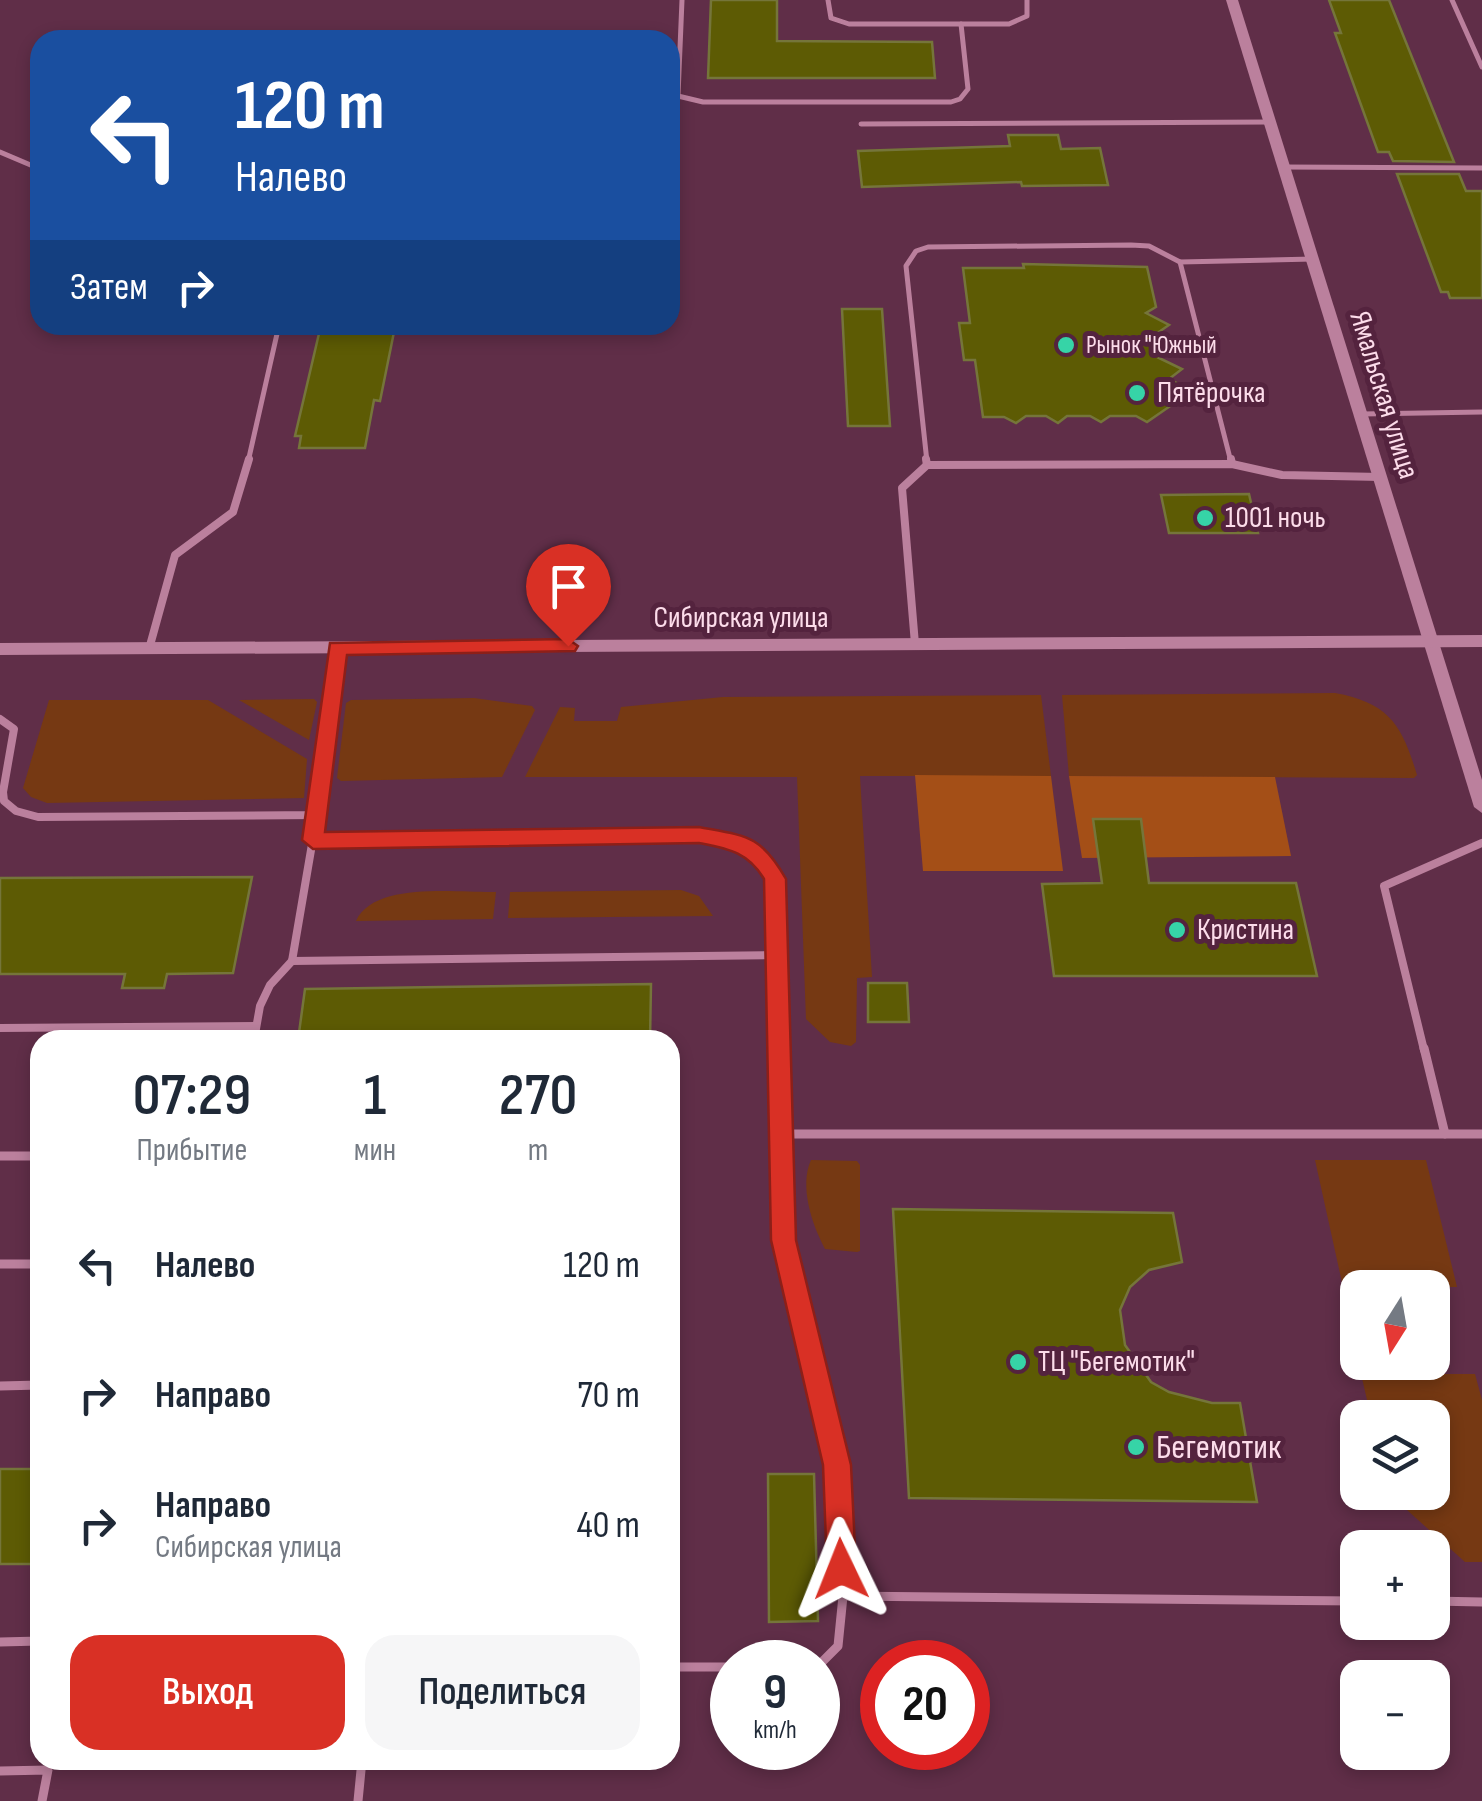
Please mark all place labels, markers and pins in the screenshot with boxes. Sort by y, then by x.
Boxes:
place label: Рынок "Южный [1086,330,1217,361]
marker: Рынок "Южный [1055,334,1077,356]
place label: Пятёрочка [1157,375,1266,411]
marker: Пятёрочка [1126,382,1148,404]
place label: 1001 ночь [1225,500,1326,536]
marker: 1001 ночь [1194,507,1216,529]
pin [526,544,611,647]
place label: Кристина [1197,912,1294,948]
marker: Кристина [1166,919,1188,941]
place label: ТЦ "Бегемотик" [1038,1344,1195,1380]
marker: ТЦ "Бегемотик" [1007,1351,1029,1373]
place label: Бегемотик [1156,1426,1282,1469]
marker: Бегемотик [1125,1436,1147,1458]

